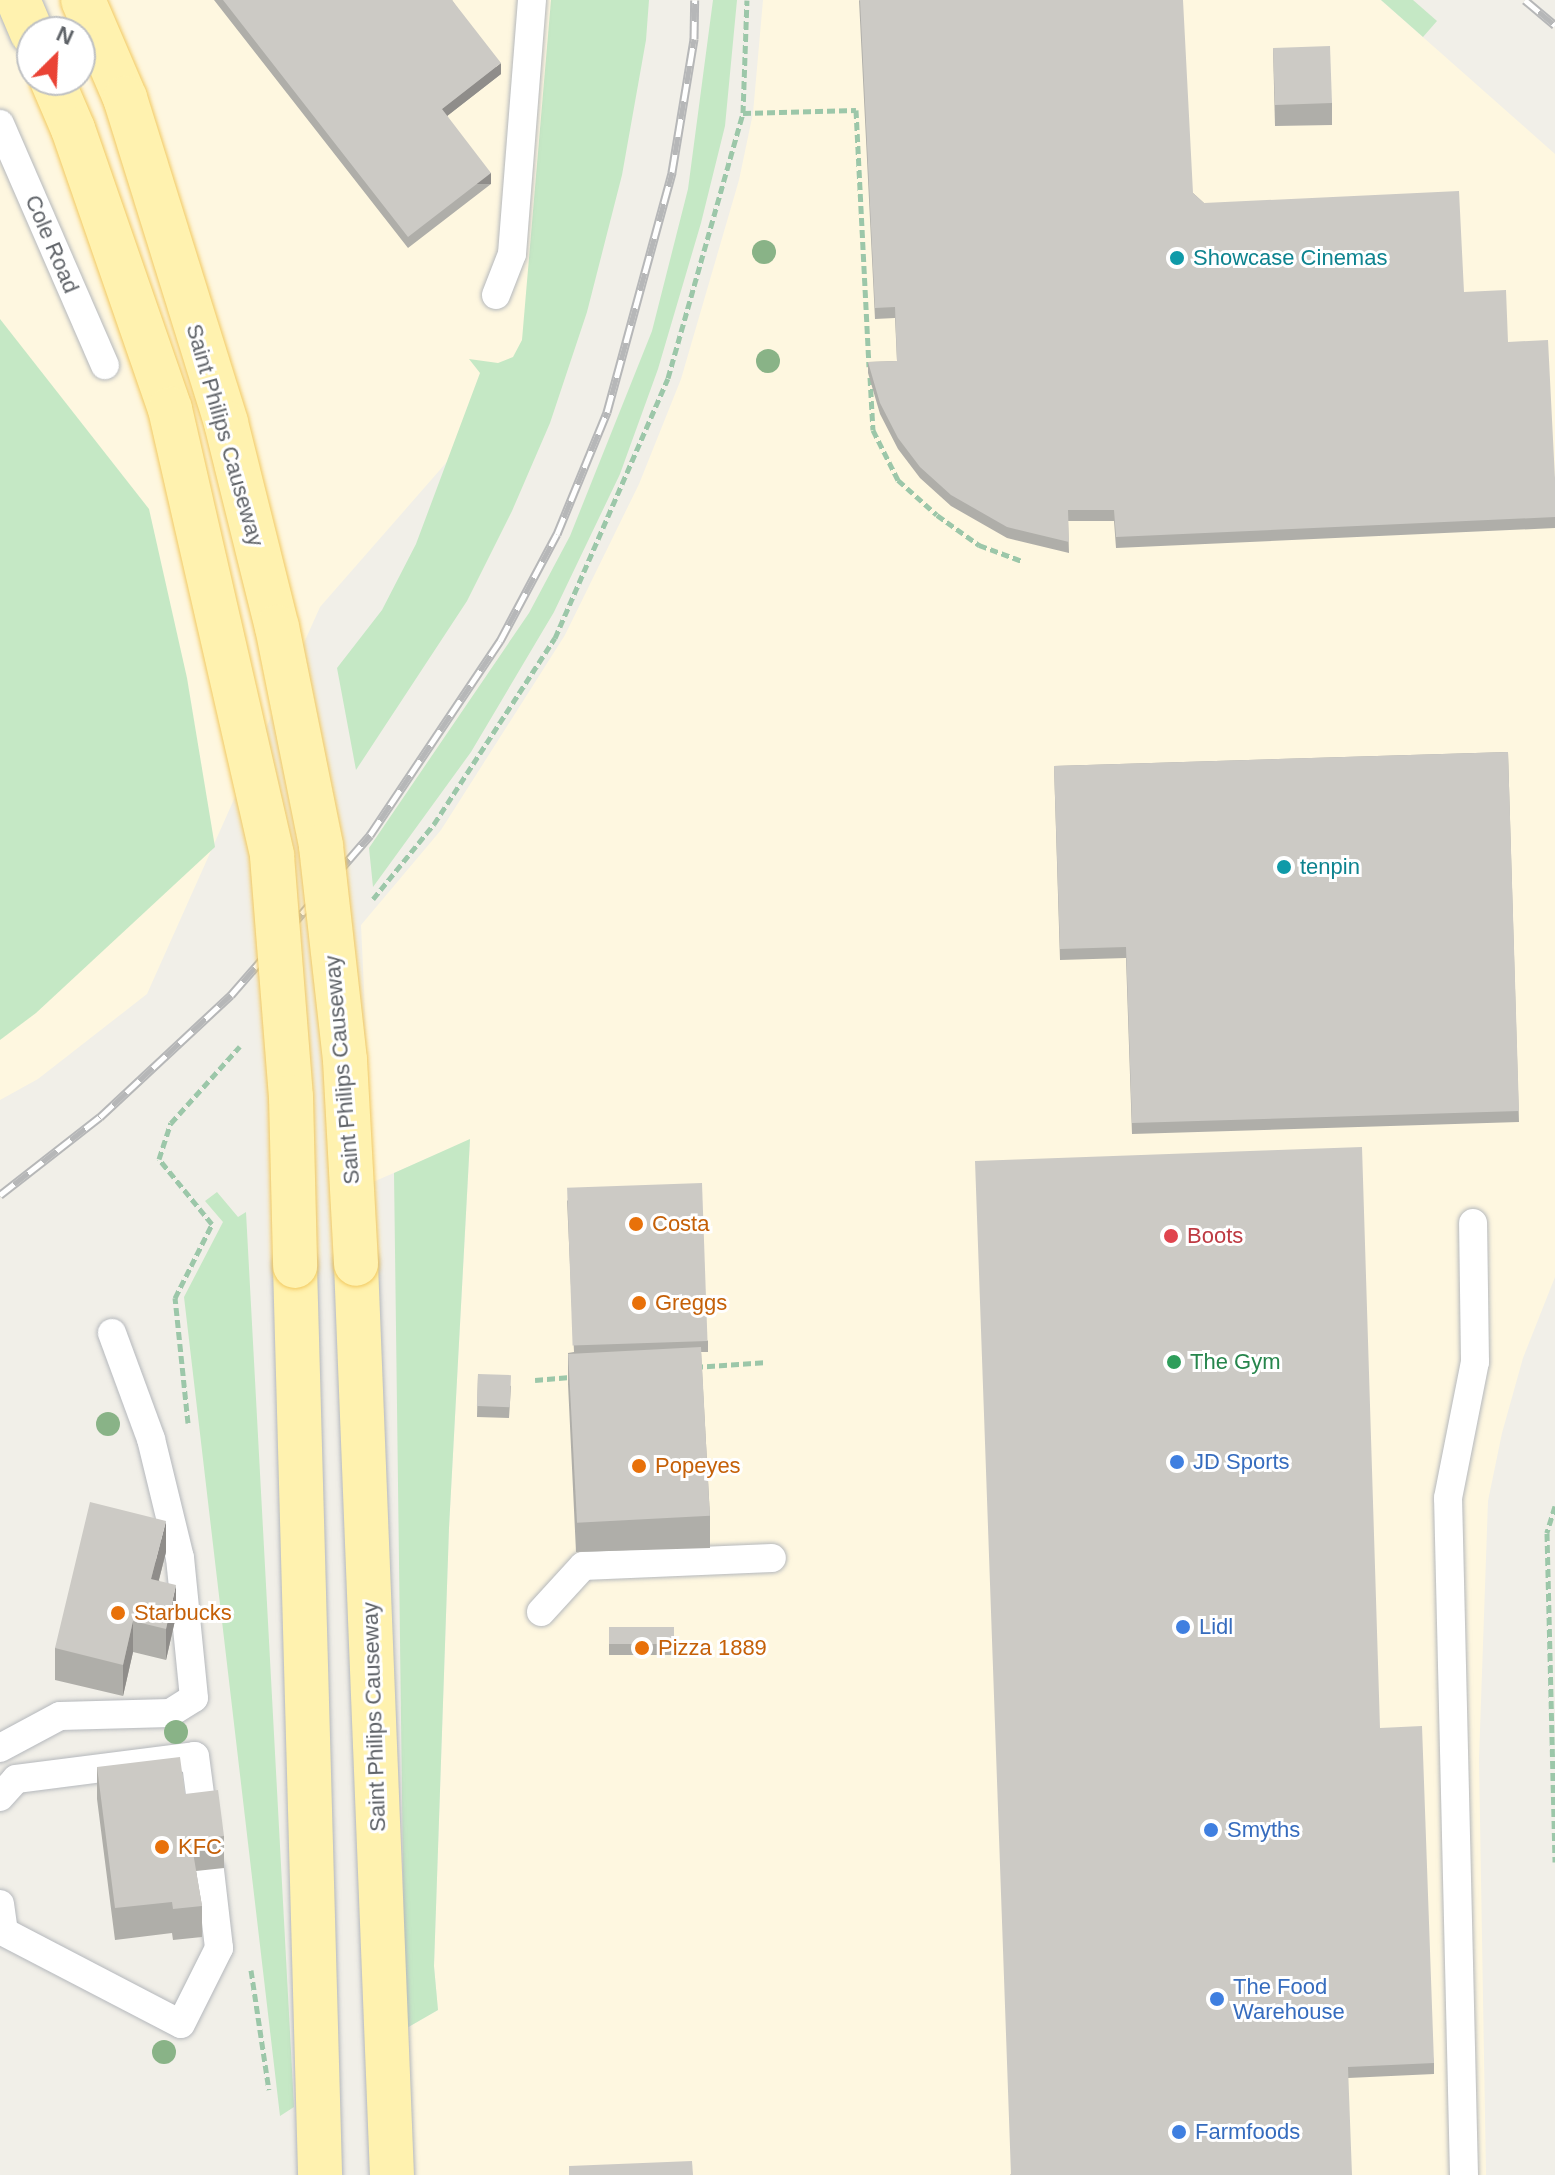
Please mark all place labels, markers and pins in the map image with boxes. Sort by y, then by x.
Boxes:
place label: Showcase Cinemas [1193,245,1387,271]
marker: Showcase Cinemas [1168,249,1186,267]
place label: tenpin [1300,854,1360,880]
marker: tenpin [1275,858,1293,876]
place label: Costa [652,1211,709,1237]
marker: Costa [627,1215,645,1233]
place label: Boots [1187,1223,1243,1249]
marker: Boots [1162,1227,1180,1245]
place label: Greggs [655,1290,727,1316]
marker: Greggs [630,1294,648,1312]
place label: The Gym [1190,1349,1280,1375]
marker: The Gym [1165,1353,1183,1371]
place label: JD Sports [1193,1449,1290,1475]
place label: Popeyes [655,1453,741,1479]
marker: JD Sports [1168,1453,1186,1471]
marker: Popeyes [630,1457,648,1475]
place label: Starbucks [134,1600,232,1626]
marker: Starbucks [109,1604,127,1622]
place label: Lidl [1199,1614,1233,1640]
marker: Lidl [1174,1618,1192,1636]
place label: Pizza 1889 [658,1635,767,1661]
marker: Pizza 1889 [633,1639,651,1657]
place label: Smyths [1227,1817,1300,1843]
marker: Smyths [1202,1821,1220,1839]
place label: KFC [178,1834,222,1860]
marker: KFC [153,1838,171,1856]
place label: The Food Warehouse [1233,1973,1345,2024]
marker: The Food Warehouse [1208,1990,1226,2008]
place label: Farmfoods [1195,2119,1300,2145]
marker: Farmfoods [1170,2123,1188,2141]

